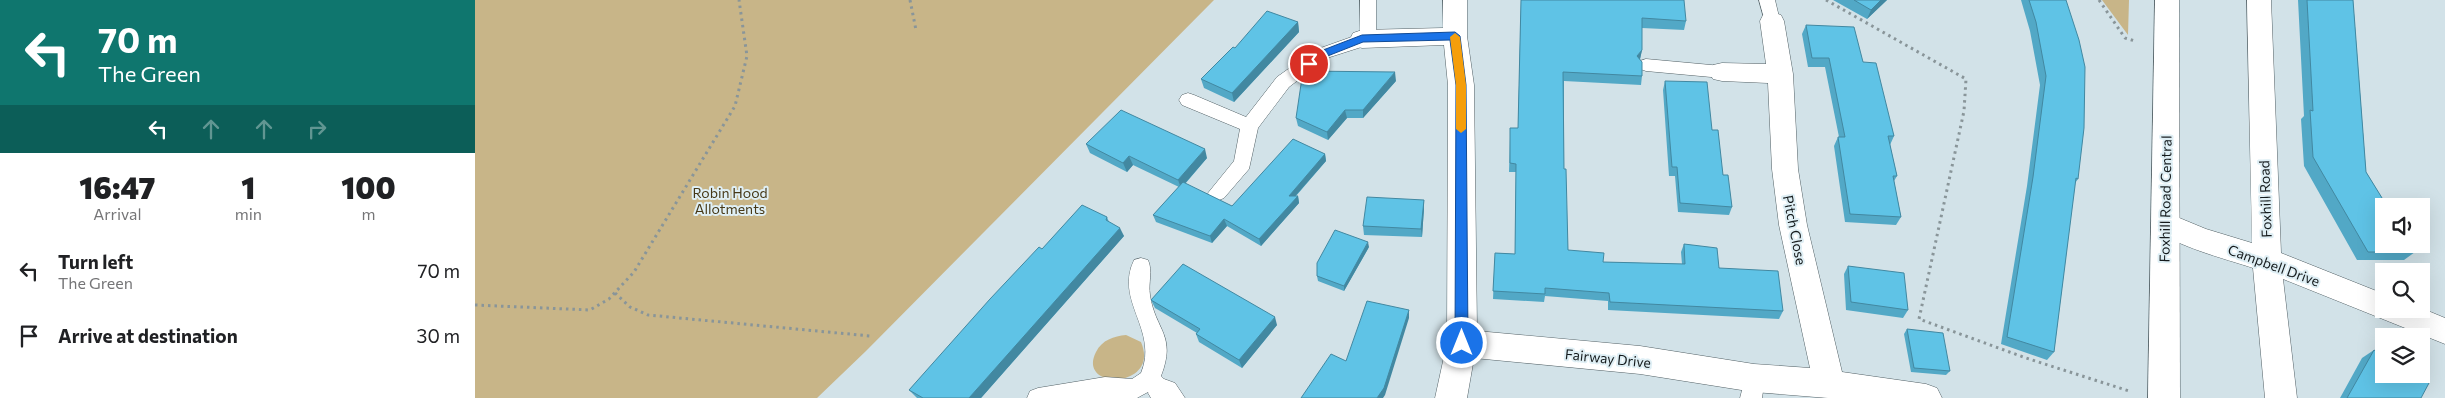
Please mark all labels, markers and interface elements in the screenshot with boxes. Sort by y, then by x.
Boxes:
text: 70 m [98,17,178,60]
icon: left [15,20,80,85]
pin [1288,43,1330,85]
icon: arrive [1295,50,1323,78]
text: The Green [98,60,201,87]
icon: left [144,115,172,143]
icon: ahead [197,115,225,143]
icon: ahead [250,115,278,143]
icon: right [303,115,331,143]
street label: Foxhill Road Central [2155,135,2175,263]
street label: Foxhill Road [2255,160,2275,238]
text: 16:47 [79,168,155,205]
text: 1 [241,168,255,205]
text: 100 [341,168,396,205]
park label: Robin Hood Allotments [692,184,768,217]
street label: Pitch Close [1780,194,1810,266]
map controls [2375,198,2430,383]
button: sound [2375,198,2430,253]
text: Arrival [93,204,142,223]
text: min [235,204,262,223]
text: m [361,204,375,223]
street label: Campbell Drive [2226,240,2322,290]
text: Turn left [58,250,133,273]
icon: left [15,257,43,285]
text: 70 m [417,259,460,282]
button: search [2375,263,2430,318]
text: The Green [58,273,133,292]
position arrow [1435,316,1487,368]
icon: arrive [15,322,43,350]
text: Arrive at destination [58,324,238,347]
text: 30 m [417,324,460,347]
button: layers [2375,328,2430,383]
street label: Fairway Drive [1564,345,1652,371]

